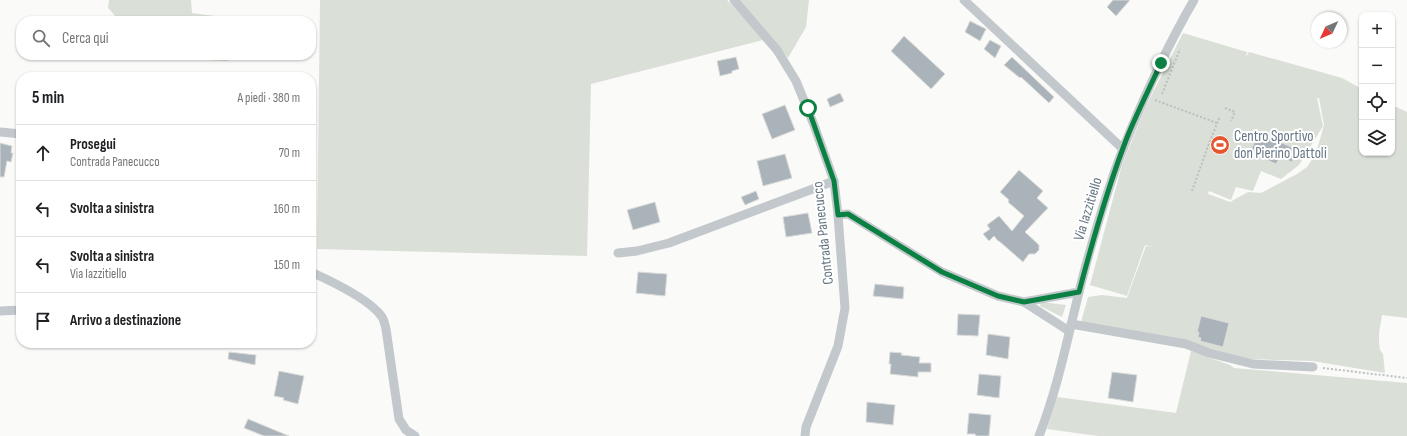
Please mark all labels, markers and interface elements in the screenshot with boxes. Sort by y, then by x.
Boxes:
north arrow [1311,12,1347,48]
map controls [1359,12,1395,156]
button: + [1359,12,1395,48]
search box [16,16,316,60]
icon: search [30,27,52,49]
text: Cerca qui [62,29,109,48]
button: − [1359,48,1395,84]
route end [1152,54,1170,72]
button: locate [1359,84,1395,120]
text: 5 min [32,88,64,108]
text: A piedi · 380 m [237,90,300,106]
route start [799,99,817,117]
button: layers [1359,120,1395,156]
place label: Centro Sportivo don Pierino Dattoli [1234,127,1327,163]
sports icon: Centro Sportivo don Pierino Dattoli [1209,134,1231,156]
text: Prosegui [70,135,116,154]
icon: ahead [32,142,54,164]
text: 70 m [279,145,300,161]
text: Contrada Panecucco [70,154,160,170]
street label: Via Iazzitiello [1069,175,1107,243]
street label: Contrada Panecucco [808,181,838,285]
icon: left [32,198,54,220]
text: Svolta a sinistra [70,199,154,218]
text: 160 m [274,201,300,217]
text: Svolta a sinistra [70,247,154,266]
icon: left [32,254,54,276]
text: 150 m [274,257,300,273]
text: Via Iazzitiello [70,266,127,282]
icon: arrive [32,310,54,332]
text: Arrivo a destinazione [70,311,181,330]

